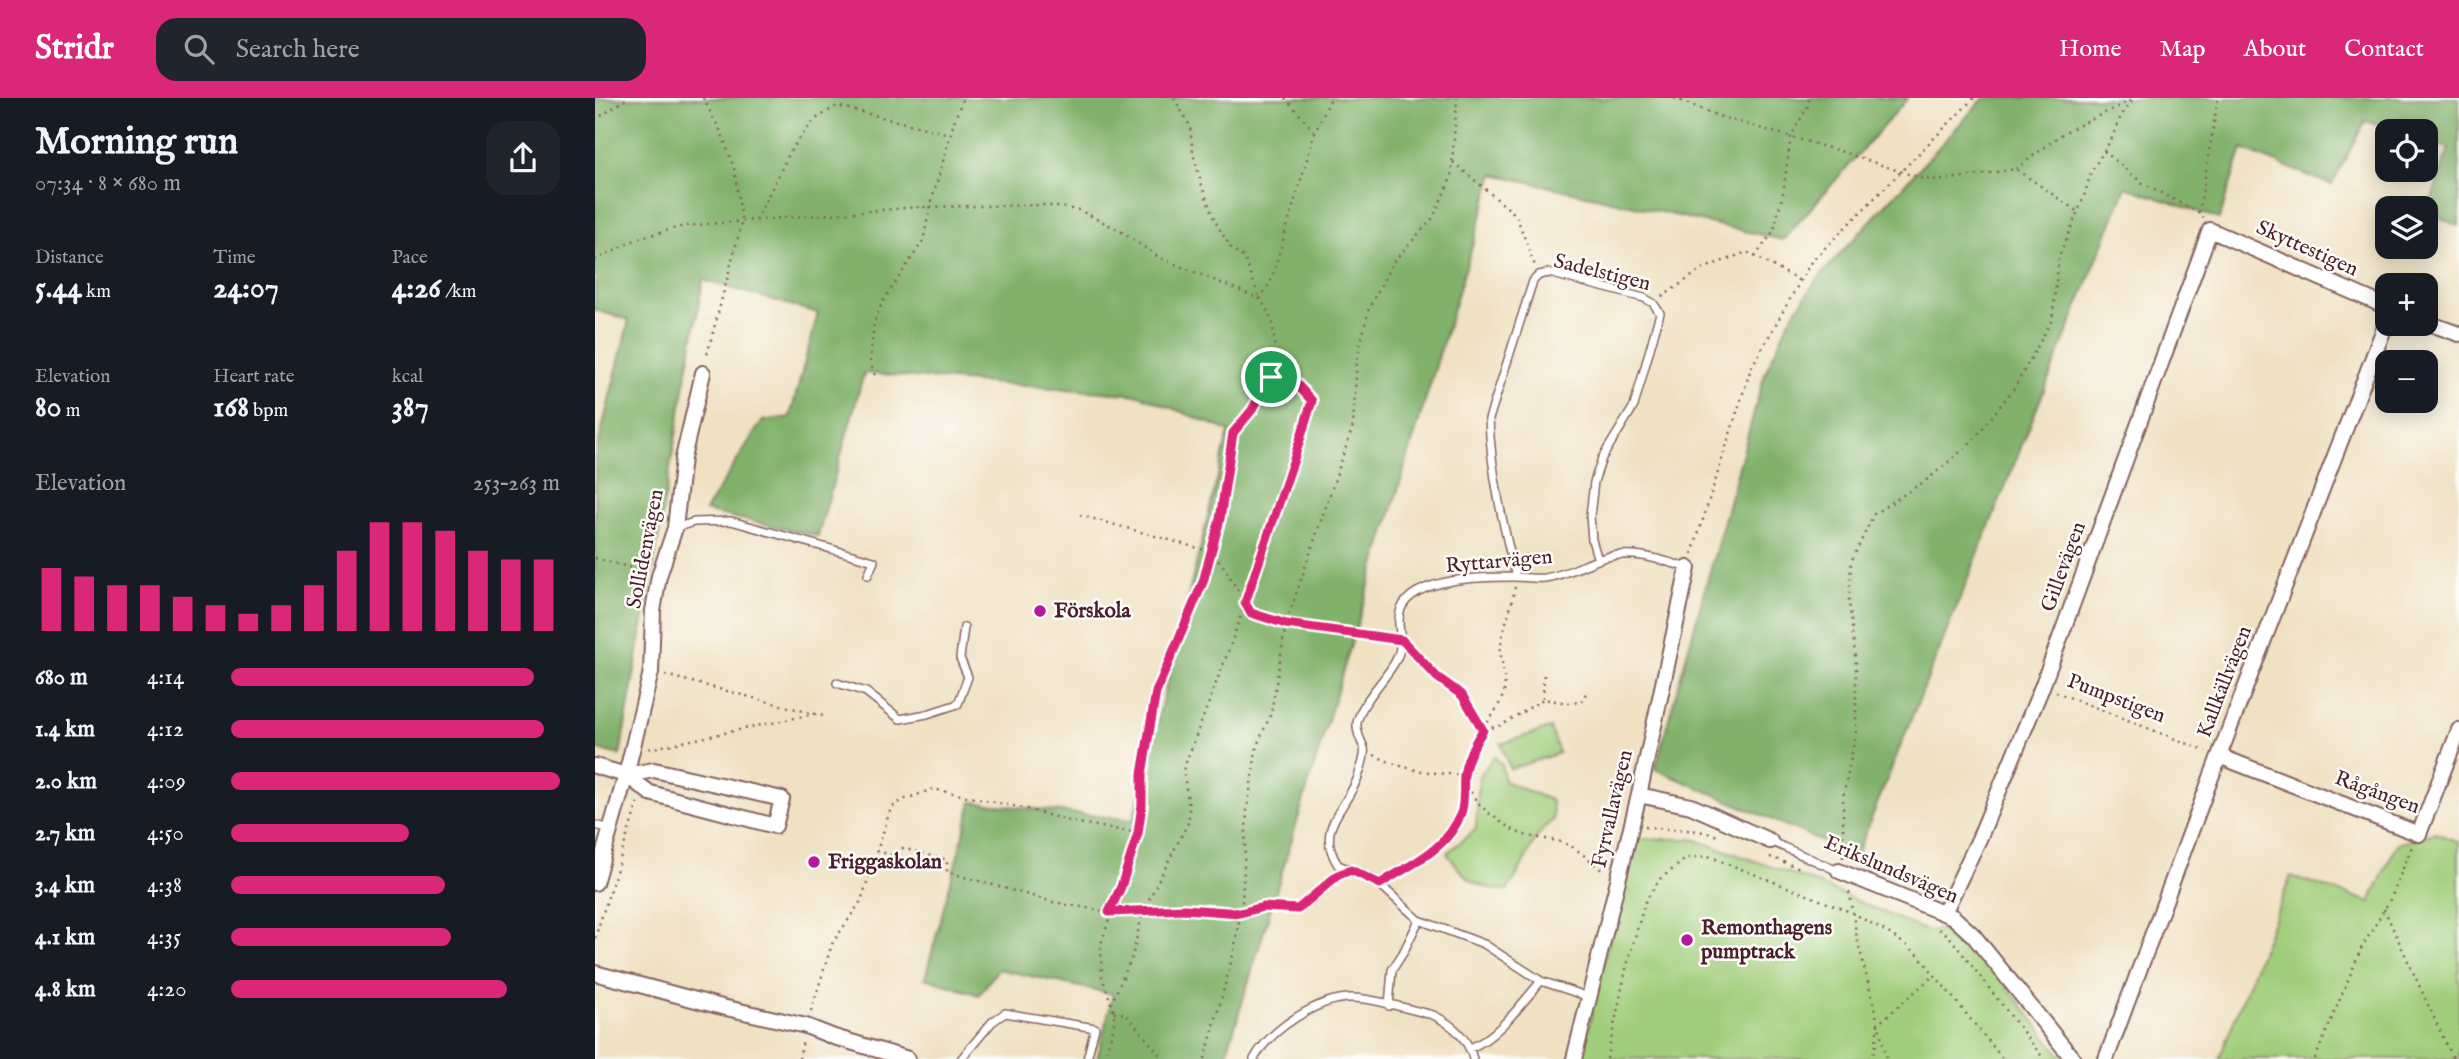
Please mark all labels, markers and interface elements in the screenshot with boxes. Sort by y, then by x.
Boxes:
search box [156,18,646,81]
text: Stridr [35,28,114,70]
icon: search [180,30,218,68]
text: Search here [236,33,360,66]
text: Home [2059,34,2122,65]
text: Map [2160,34,2206,65]
text: About [2244,34,2306,65]
text: Contact [2344,34,2424,65]
text: Morning run [35,119,238,167]
map controls [2375,119,2438,413]
button: locate [2375,119,2438,182]
button: share [486,121,560,195]
text: 07:34 · 8 × 680 m [35,169,181,198]
button: layers [2375,196,2438,259]
street label: Skyttestigen [2252,215,2362,283]
text: Distance [35,246,104,270]
text: Time [213,246,256,270]
text: Pace [392,246,428,270]
street label: Sadelstigen [1551,248,1653,298]
text: 5.44 [35,270,82,308]
text: 24:07 [213,270,279,308]
text: 4:26 [392,270,441,308]
button: + [2375,273,2438,336]
text: km [82,280,111,304]
text: /km [441,280,476,304]
pin [1241,347,1301,407]
button: − [2375,350,2438,413]
icon: arrive [1252,358,1290,396]
text: Elevation [35,365,110,389]
text: Heart rate [213,365,294,389]
text: kcal [392,365,423,389]
text: 80 [35,389,62,427]
text: 168 [213,389,249,427]
text: 387 [392,389,429,427]
text: m [62,399,80,423]
text: bpm [249,399,288,423]
text: Elevation [35,469,126,498]
text: 253–263 m [473,469,560,498]
street label: Sollidenvägen [621,487,671,611]
street label: Gillevägen [2035,518,2093,616]
street label: Ryttarvägen [1444,544,1554,580]
place label: Förskola [1054,598,1132,625]
marker: Förskola [1032,603,1048,619]
street label: Kallkällvägen [2191,622,2259,742]
text: 680 m [35,663,88,692]
text: 4:14 [147,663,184,692]
street label: Pumpstigen [2063,668,2169,730]
text: 1.4 km [35,715,95,744]
text: 4:12 [147,715,184,744]
street label: Fyrvallavägen [1586,747,1640,871]
street label: Rågången [2331,765,2423,821]
text: 2.0 km [35,767,97,796]
text: 4:09 [147,767,186,796]
text: 2.7 km [35,819,95,848]
text: 4:50 [147,819,184,848]
street label: Erikslundsvägen [1820,830,1962,910]
place label: Friggaskolan [828,849,942,876]
marker: Friggaskolan [806,854,822,870]
text: 3.4 km [35,871,95,900]
text: 4:38 [147,871,182,900]
place label: Remonthagens pumptrack [1700,915,1832,966]
text: 4.1 km [35,923,95,952]
text: 4:35 [147,923,181,952]
marker: Remonthagens pumptrack [1679,932,1695,948]
text: 4.8 km [35,975,96,1004]
text: 4:20 [147,975,186,1004]

